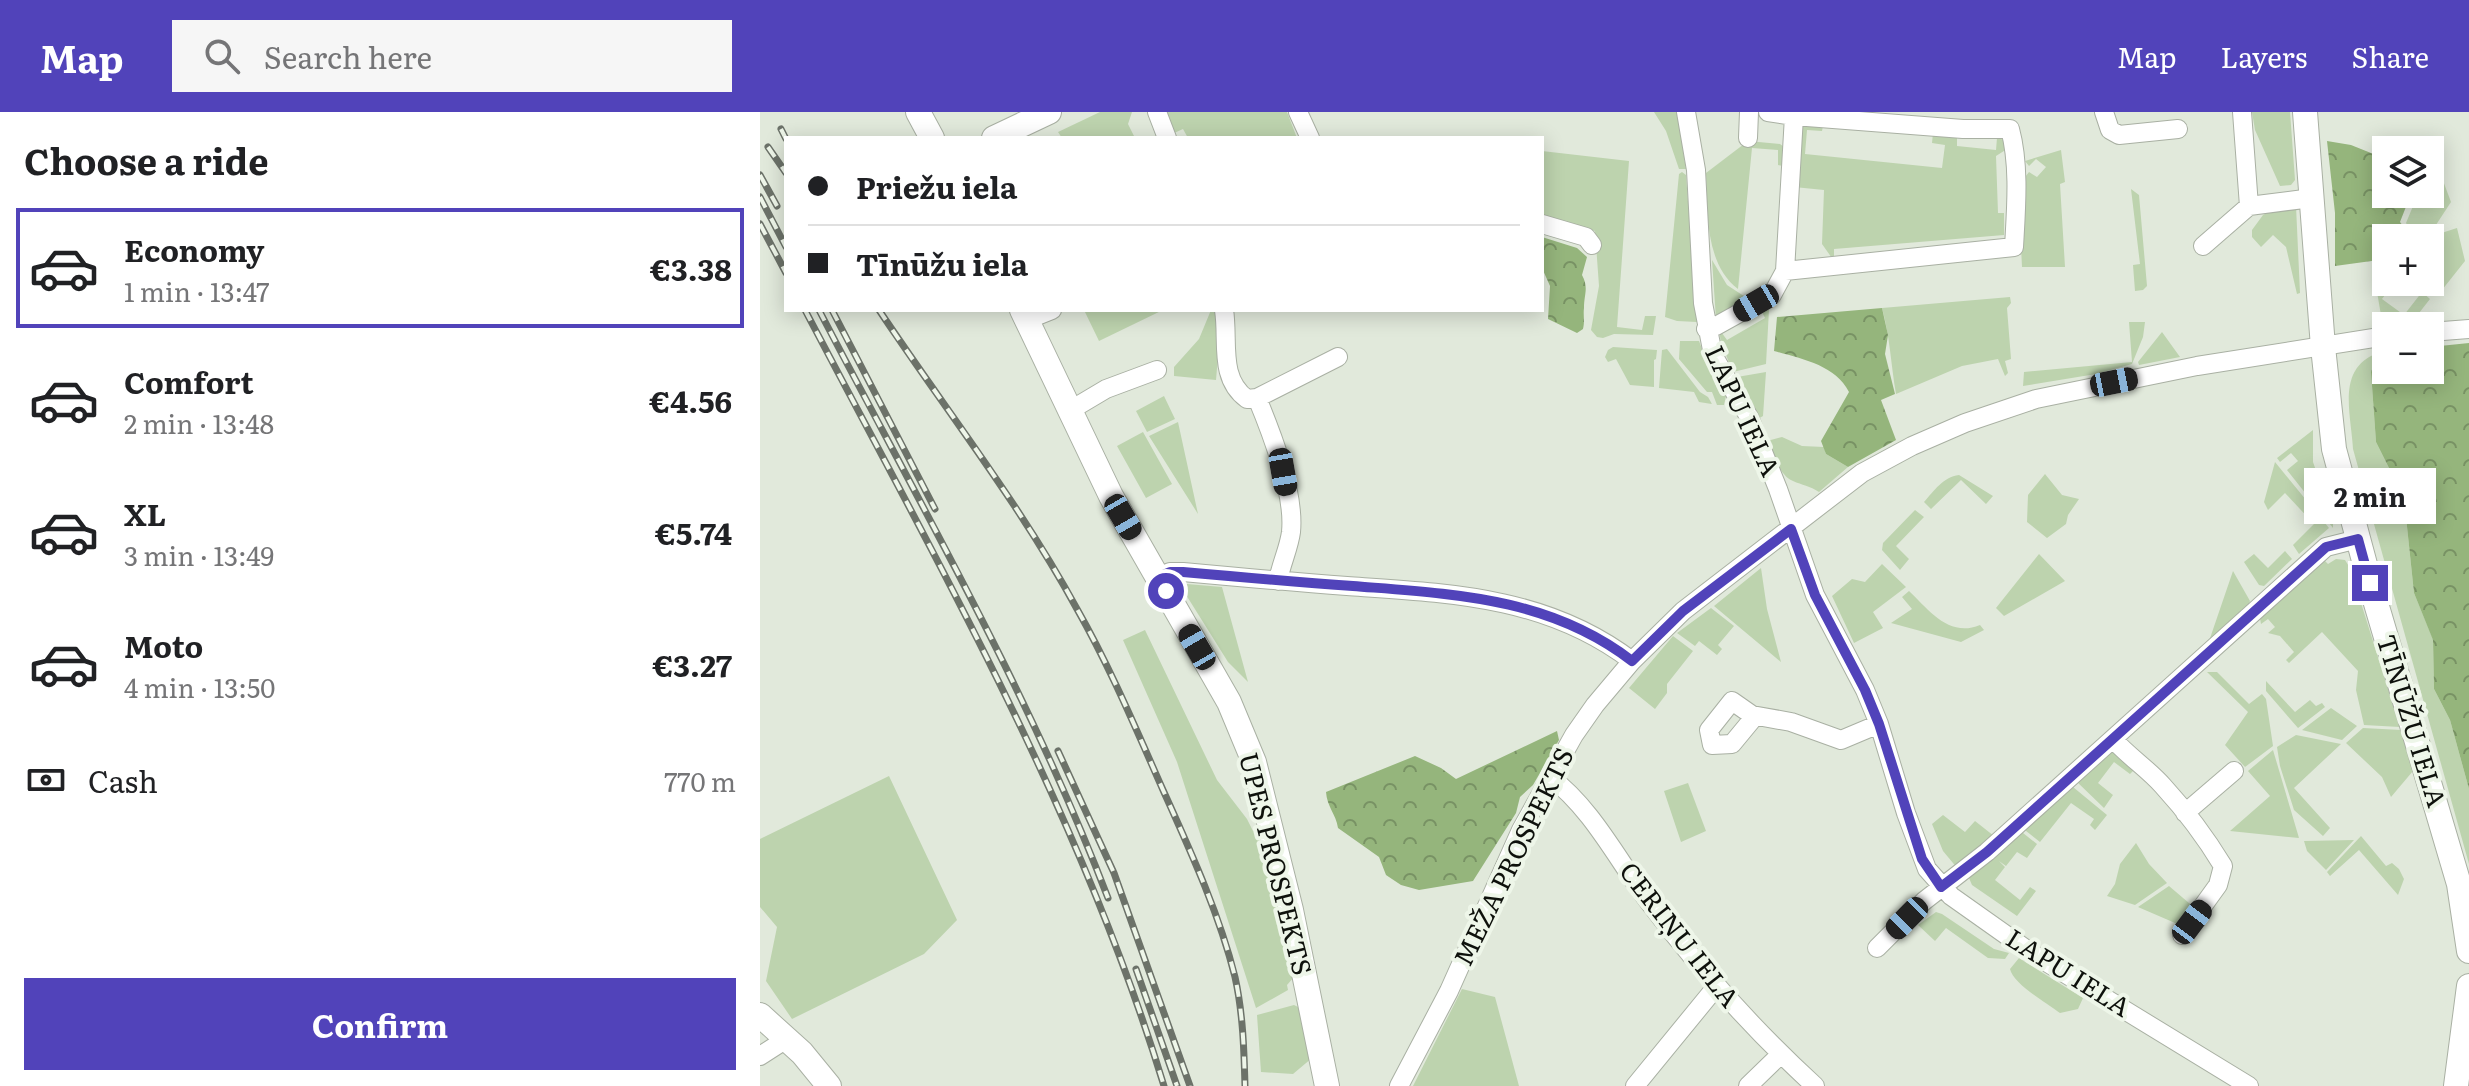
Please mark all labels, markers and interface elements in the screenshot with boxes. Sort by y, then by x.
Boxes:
search box [172,20,732,92]
text: Map [40,28,124,85]
icon: search [200,34,244,78]
text: Search here [264,34,432,78]
text: Map [2117,35,2176,77]
text: Layers [2220,35,2307,77]
text: Share [2351,35,2429,77]
text: Choose a ride [24,133,269,186]
map controls [2372,136,2444,384]
button: layers [2372,136,2444,208]
text: Priežu iela [856,164,1017,208]
button: + [2372,224,2444,296]
text: Economy [124,227,264,271]
icon: car [28,232,100,304]
text: Tīnūžu iela [856,241,1028,285]
text: €3.38 [650,246,732,290]
text: 1 min · 13:47 [124,271,269,310]
car [1729,281,1783,325]
button: − [2372,312,2444,384]
street label: LAPU IELA [1697,338,1792,482]
text: Comfort [124,359,254,403]
icon: car [28,364,100,436]
car [2088,366,2140,398]
text: €4.56 [649,378,732,422]
text: 2 min · 13:48 [124,403,274,442]
car [1267,446,1299,498]
callout: 2 min [2304,467,2436,523]
text: 2 min [2334,476,2406,515]
car [1101,490,1145,544]
text: XL [124,491,166,535]
icon: car [28,496,100,568]
text: €5.74 [655,510,732,554]
text: 3 min · 13:49 [124,535,274,574]
route end [2352,565,2388,601]
route start [1148,573,1184,609]
car [1175,620,1219,674]
text: Moto [124,623,203,667]
icon: car [28,628,100,700]
street label: TĪNŪŽU IELA [2369,629,2458,811]
text: €3.27 [652,642,732,686]
text: 4 min · 13:50 [124,667,275,706]
street label: MEŽA PROSPEKTS [1442,740,1582,972]
street label: UPES PROSPEKTS [1231,748,1324,979]
icon: cash [24,758,68,802]
text: Cash [88,758,158,802]
text: 770 m [664,761,736,800]
street label: CERIŅU IELA [1612,852,1750,1014]
car [1882,893,1932,943]
car [2168,896,2216,948]
street label: LAPU IELA [1999,917,2139,1025]
button: Confirm [24,978,736,1070]

